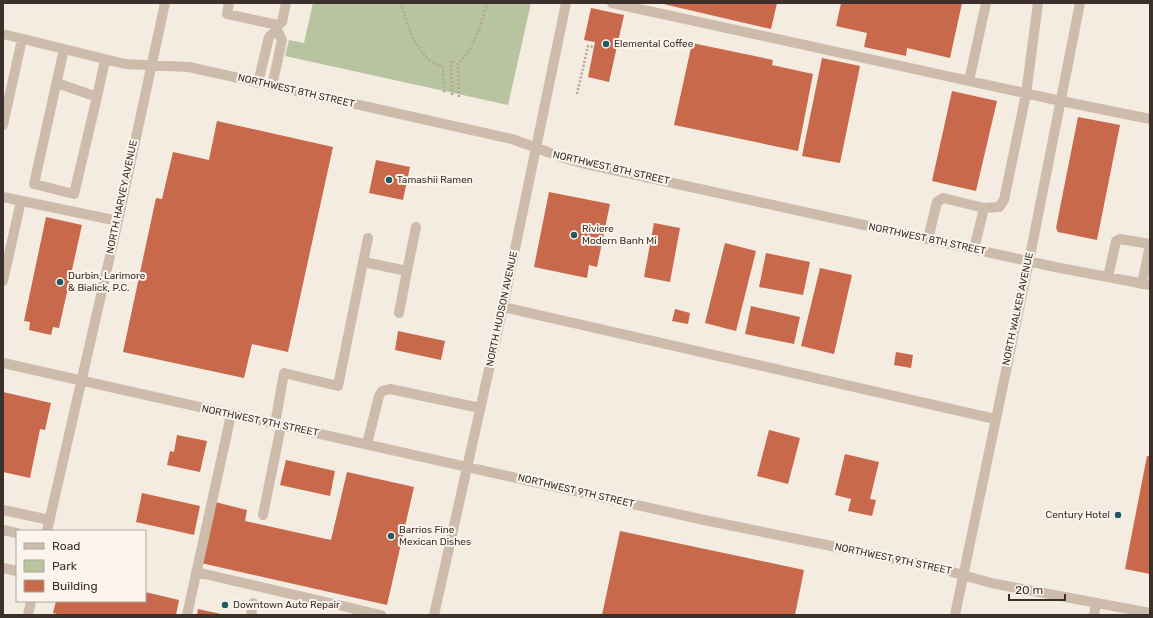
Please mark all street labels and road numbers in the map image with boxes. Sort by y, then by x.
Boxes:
street label: NORTHWEST 8TH STREET [236,72,356,110]
street label: NORTH HARVEY AVENUE [104,139,140,255]
street label: NORTHWEST 8TH STREET [551,149,671,187]
street label: NORTHWEST 8TH STREET [867,221,987,257]
street label: NORTH HUDSON AVENUE [484,250,520,368]
street label: NORTH WALKER AVENUE [1000,251,1036,367]
street label: NORTHWEST 9TH STREET [201,403,320,439]
street label: NORTHWEST 9TH STREET [517,472,636,510]
street label: NORTHWEST 9TH STREET [834,541,953,577]

